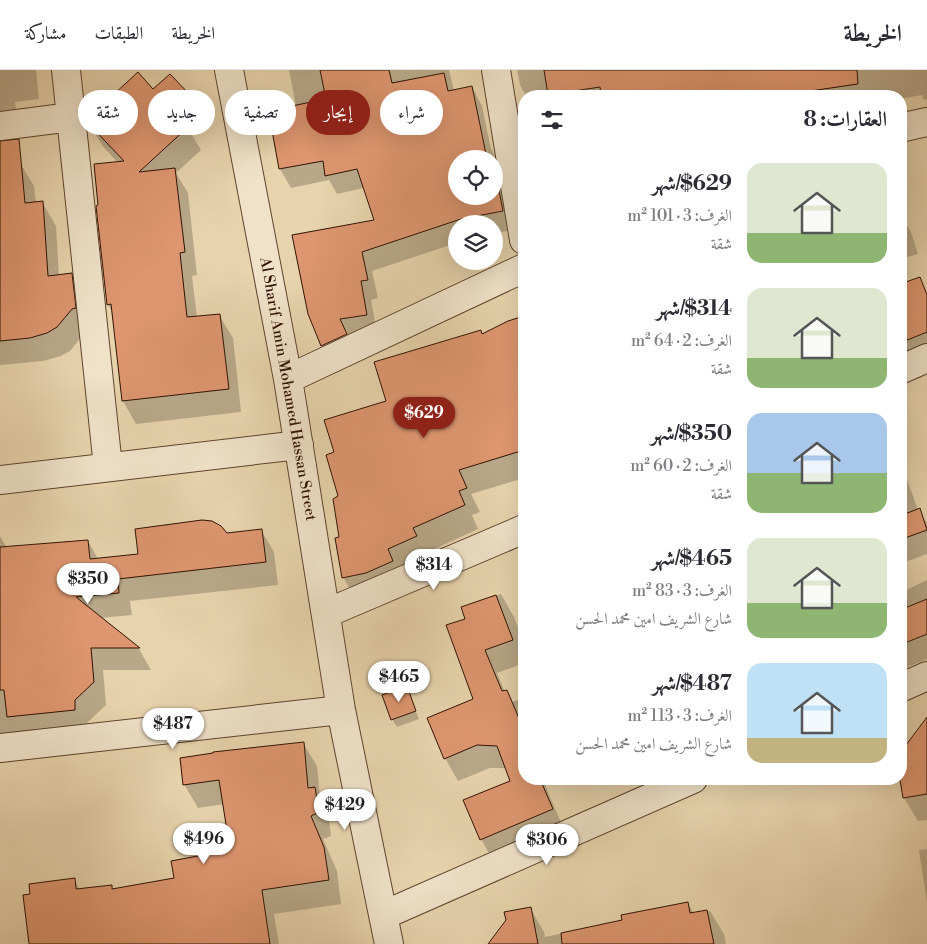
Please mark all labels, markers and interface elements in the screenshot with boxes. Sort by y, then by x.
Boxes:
text: الخريطة [844,19,902,49]
text: مشاركة [25,22,66,45]
text: الطبقات [94,22,143,45]
text: الخريطة [171,22,215,45]
chip: شقة [78,90,138,135]
chip: جديد [148,90,215,135]
chip: تصفية [225,90,296,135]
chip: إيجار [306,90,370,135]
chip: شراء [380,90,443,135]
icon: filters [538,106,566,134]
text: العقارات: 8 [803,107,887,133]
map controls [448,150,503,270]
button: locate [448,150,503,205]
text: $629/شهر [652,171,732,197]
icon: home [787,183,847,243]
text: الغرف: 3 · 101 m² [627,206,732,226]
button: layers [448,215,503,270]
text: شقة [711,234,732,254]
street label: Al Sharif Amin Mohamed Hassan Street [255,255,321,523]
text: $314/شهر [656,296,732,322]
icon: home [787,308,847,368]
text: الغرف: 2 · 64 m² [631,331,732,351]
text: شقة [711,359,732,379]
pin: $629 [394,396,454,439]
text: $629 [404,403,444,423]
text: $350/شهر [651,421,732,447]
icon: home [787,433,847,493]
text: الغرف: 2 · 60 m² [630,456,732,476]
text: شقة [711,484,732,504]
text: $465/شهر [651,546,732,572]
pin: $314 [404,548,464,591]
text: $314 [416,555,452,575]
icon: home [787,558,847,618]
pin: $350 [58,562,118,605]
text: $350 [68,569,108,589]
text: الغرف: 3 · 83 m² [632,581,732,601]
text: شارع الشريف امين محمد الحسن [575,609,732,629]
pin: $465 [369,660,429,703]
text: $465 [379,667,419,687]
text: $487/شهر [652,671,732,697]
icon: home [787,683,847,743]
text: الغرف: 3 · 113 m² [628,706,732,726]
pin: $487 [143,708,203,750]
text: $487 [153,714,193,734]
text: شارع الشريف امين محمد الحسن [575,734,732,754]
pin: $429 [315,788,375,831]
text: $429 [325,795,365,815]
pin: $496 [174,822,234,865]
pin: $306 [517,824,577,866]
text: $496 [184,829,224,849]
text: $306 [527,830,567,850]

